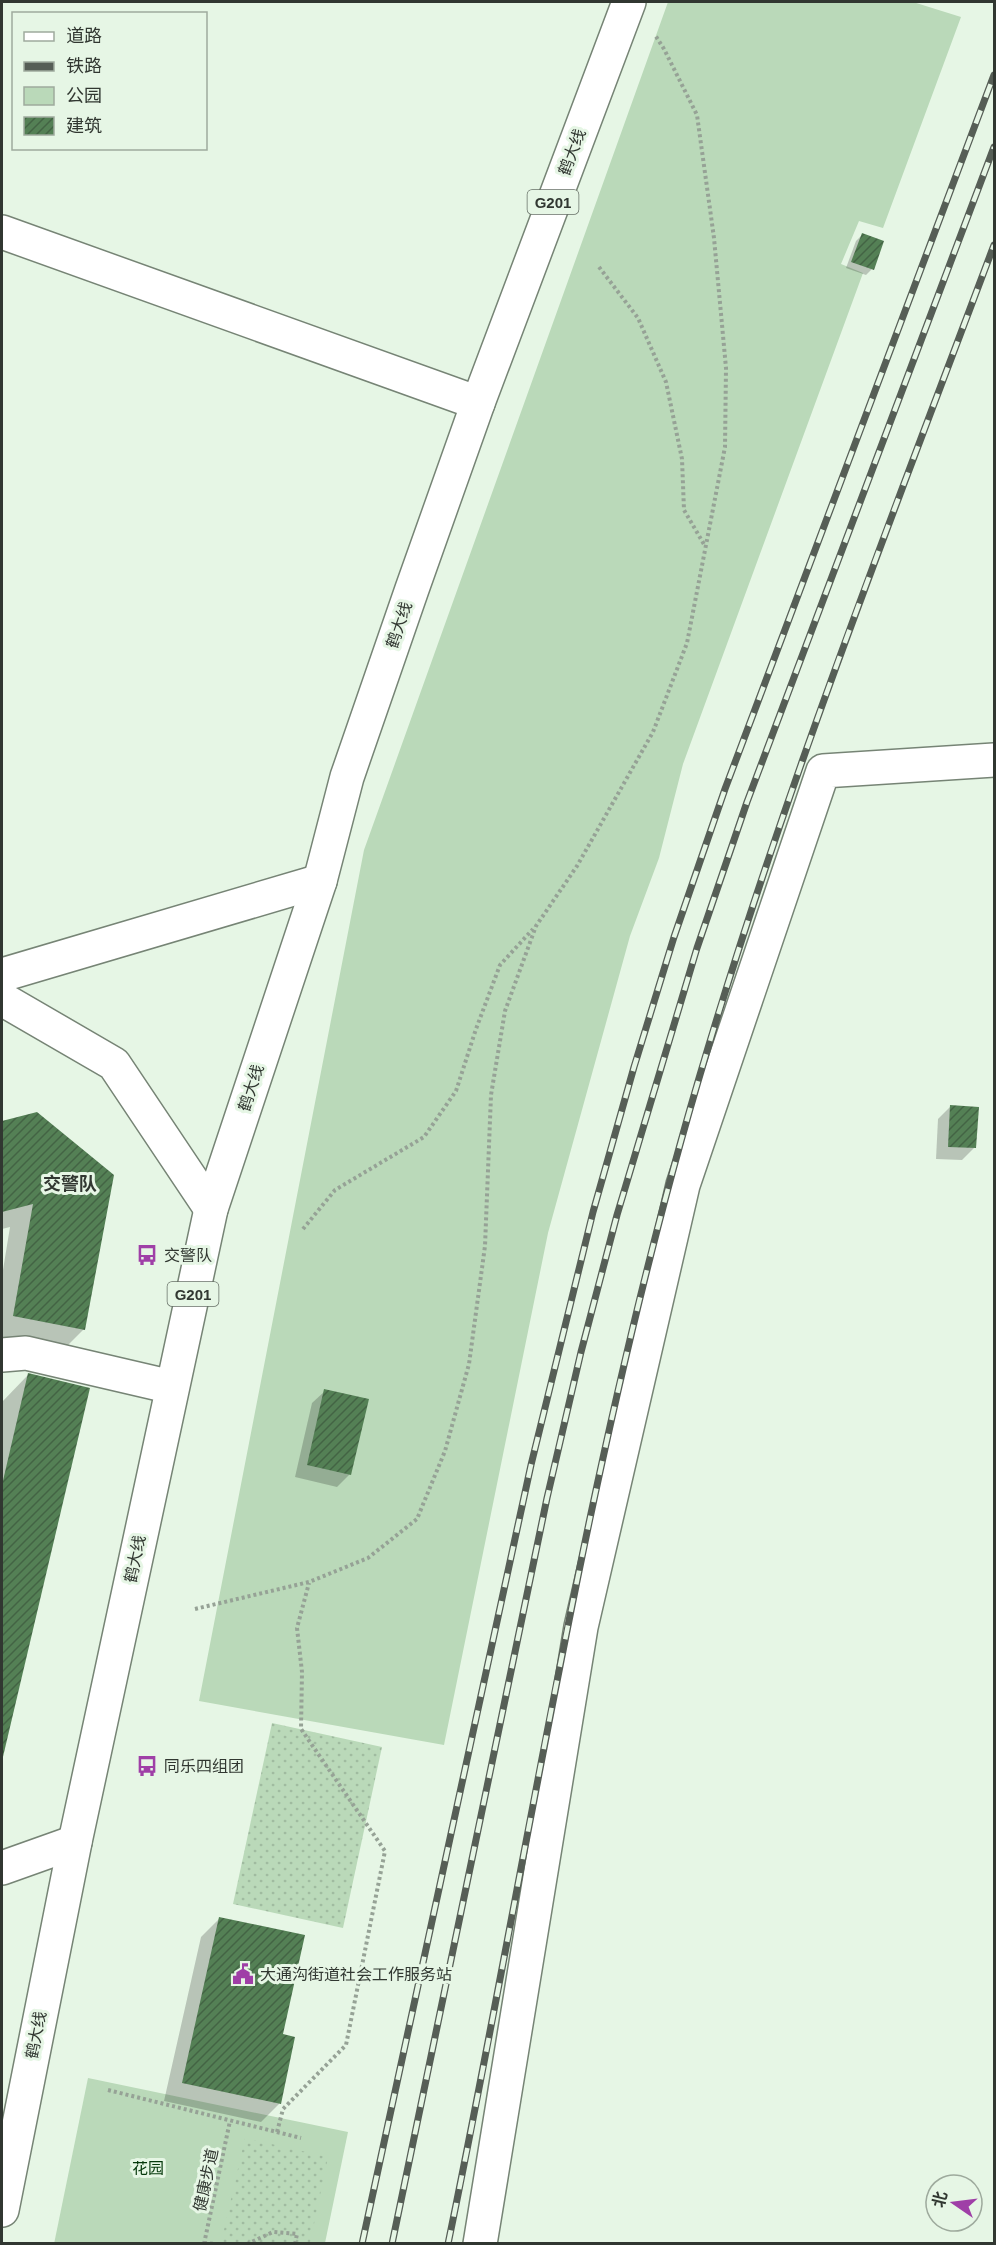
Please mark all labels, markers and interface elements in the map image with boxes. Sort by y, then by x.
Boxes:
legend [12,12,207,150]
text: 道路 [66,26,102,46]
text: 铁路 [66,56,102,76]
text: 公园 [66,86,102,106]
text: 建筑 [66,116,102,136]
street label: 鹤大线 [555,127,589,177]
road number: G201 [528,190,578,214]
street label: 鹤大线 [383,600,415,650]
street label: 鹤大线 [235,1063,267,1113]
district label: 交警队 [43,1174,97,1194]
bus stop icon: 交警队 [135,1243,159,1267]
place label: 交警队 [164,1247,212,1264]
road number: G201 [168,1282,218,1306]
street label: 鹤大线 [122,1534,148,1584]
bus stop icon: 同乐四组团 [135,1754,159,1778]
place label: 同乐四组团 [164,1758,244,1775]
public building icon: 大通沟街道社会工作服务站 [231,1962,255,1986]
place label: 大通沟街道社会工作服务站 [260,1966,452,1983]
street label: 鹤大线 [23,2010,49,2060]
street label: 健康步道 [191,2147,221,2213]
park label: 花园 [132,2160,164,2177]
north arrow [924,2173,984,2233]
text: 北 [930,2190,950,2209]

